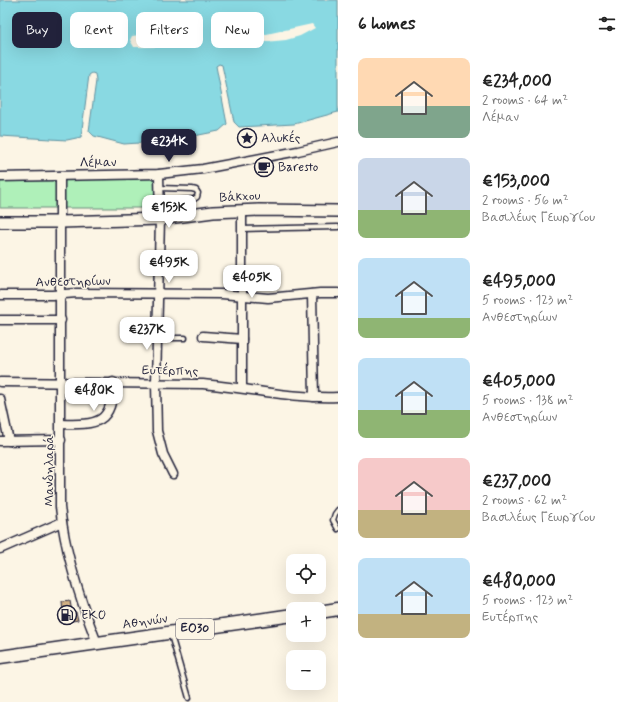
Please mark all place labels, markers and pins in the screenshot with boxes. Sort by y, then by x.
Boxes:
place icon: Αλυκές [236,127,258,149]
pin: €234K [141,129,197,163]
place label: Αλυκές [261,130,301,147]
cafe icon: Baresto [253,156,275,178]
place label: Baresto [278,159,319,176]
pin: €153K [141,195,197,229]
pin: €495K [141,250,197,284]
pin: €405K [224,265,280,299]
pin: €237K [119,317,175,351]
pin: €480K [66,378,122,412]
fuel station icon: EKO [56,604,78,626]
place label: EKO [81,607,106,624]

